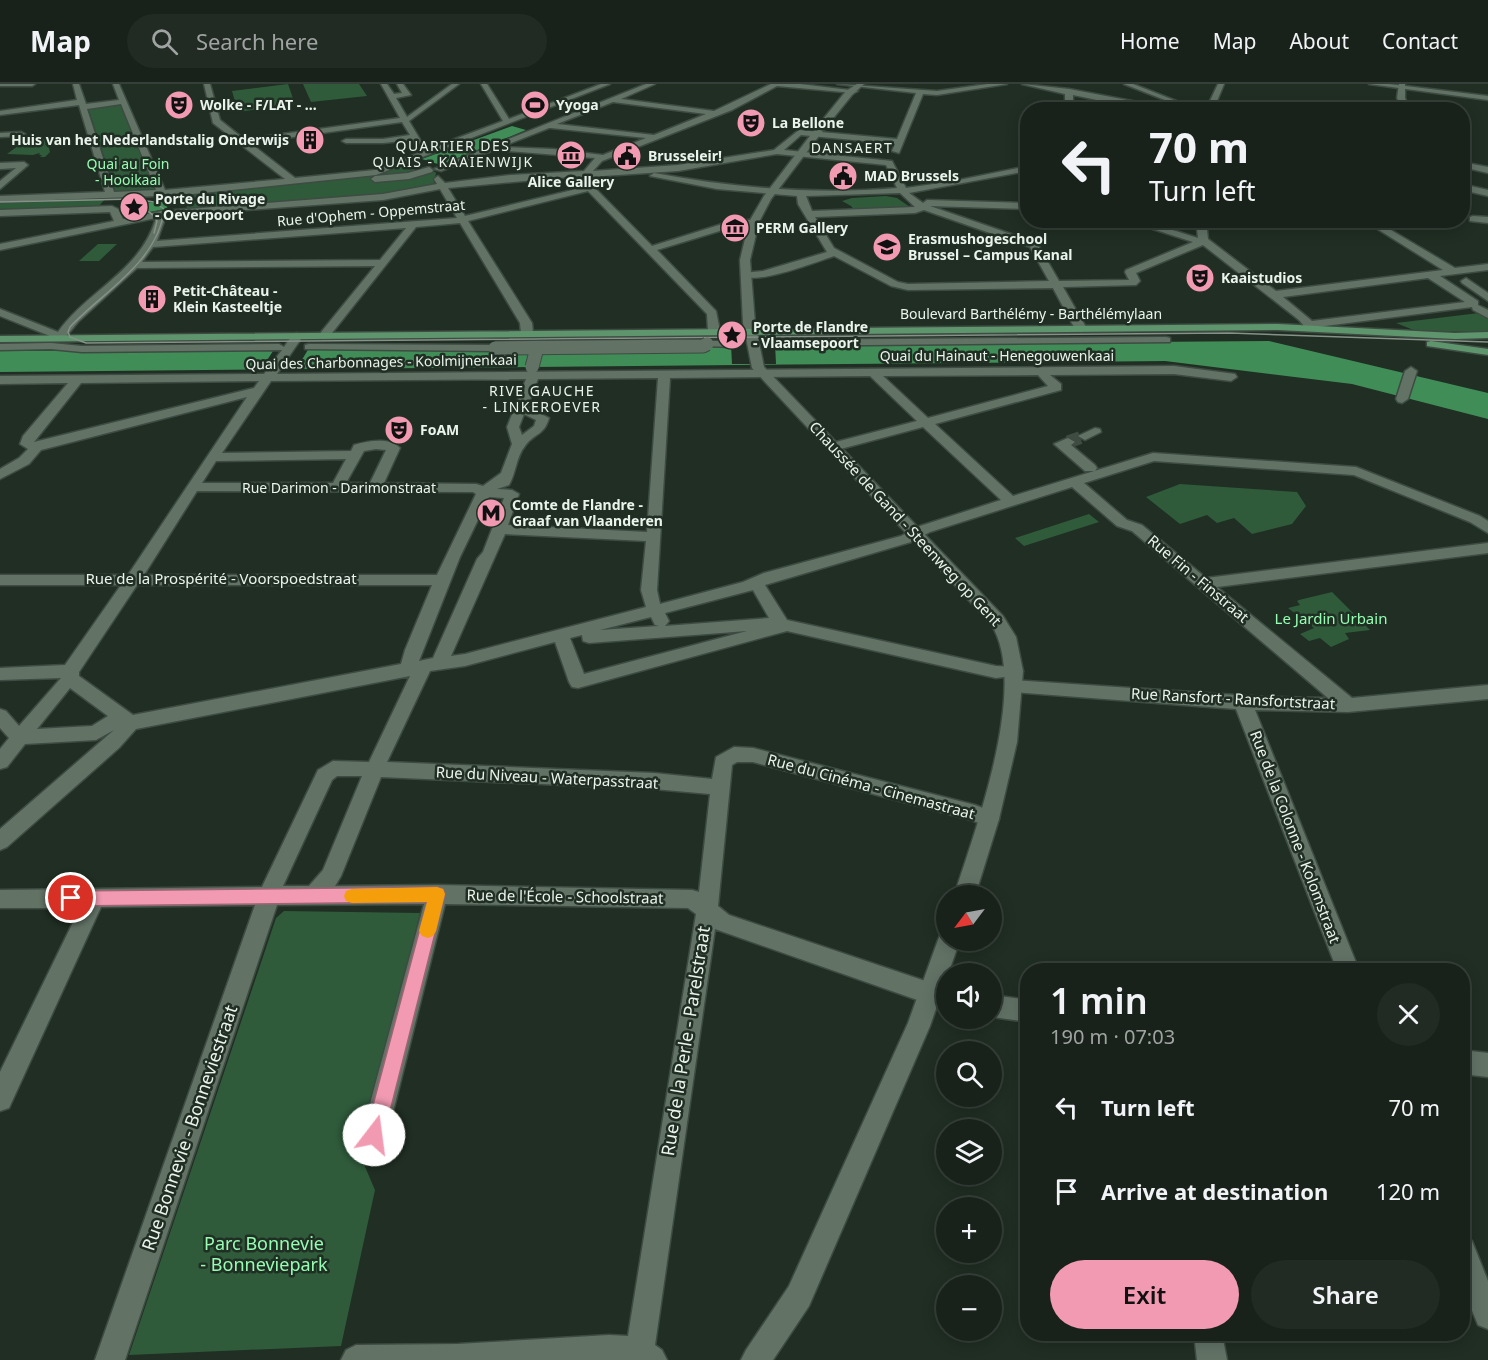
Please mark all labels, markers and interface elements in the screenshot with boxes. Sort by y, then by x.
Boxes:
search box [127,14,547,68]
text: Map [30,22,91,60]
icon: search [148,25,181,58]
text: Search here [196,26,318,56]
text: Home [1120,27,1180,55]
text: Map [1213,27,1256,55]
text: About [1289,27,1349,55]
text: Contact [1382,27,1458,55]
theatre icon: Wolke - F/LAT - ... [163,89,195,121]
sports icon: Yyoga [519,89,551,121]
place label: Wolke - F/LAT - ... [200,95,317,114]
place label: Yyoga [556,95,599,114]
theatre icon: La Bellone [735,107,767,139]
place label: La Bellone [772,113,844,132]
text: 70 m [1149,118,1249,175]
building icon: Huis van het Nederlandstalig Onderwijs [294,124,326,156]
icon: left [1050,126,1128,204]
place label: Huis van het Nederlandstalig Onderwijs [11,130,289,149]
district label: QUARTIER DES QUAIS - KAAIENWIJK [372,136,534,171]
district label: DANSAERT [811,138,893,157]
museum icon: Alice Gallery [555,139,587,171]
public building icon: Brusseleir! [611,140,643,172]
place label: Brusseleir! [648,146,722,165]
park label: Quai au Foin - Hooikaai [87,154,169,189]
public building icon: MAD Brussels [827,160,859,192]
place label: MAD Brussels [864,166,959,185]
place label: Alice Gallery [528,172,614,191]
text: Turn left [1149,172,1255,209]
place label: Porte du Rivage - Oeverpoort [155,189,265,224]
place icon: Porte du Rivage - Oeverpoort [118,191,150,223]
street label: Rue d'Ophem - Oppemstraat [276,195,466,230]
museum icon: PERM Gallery [719,212,751,244]
place label: PERM Gallery [756,218,848,237]
place label: Erasmushogeschool Brussel – Campus Kanal [908,229,1073,264]
school or university icon: Erasmushogeschool Brussel – Campus Kanal [871,231,903,263]
theatre icon: Kaaistudios [1184,262,1216,294]
place label: Kaaistudios [1221,268,1302,287]
place label: Petit-Château - Klein Kasteeltje [173,281,282,316]
building icon: Petit-Château - Klein Kasteeltje [136,283,168,315]
street label: Boulevard Barthélémy - Barthélémylaan [900,304,1162,323]
place label: Porte de Flandre - Vlaamsepoort [753,317,868,352]
place icon: Porte de Flandre - Vlaamsepoort [716,319,748,351]
street label: Quai du Hainaut - Henegouwenkaai [880,346,1114,365]
street label: Quai des Charbonnages - Koolmijnenkaai [245,350,517,373]
district label: RIVE GAUCHE - LINKEROEVER [482,381,602,416]
theatre icon: FoAM [383,414,415,446]
street label: Chaussée de Gand - Steenweg op Gent [805,417,1007,630]
place label: FoAM [420,420,459,439]
street label: Rue Darimon - Darimonstraat [242,478,436,497]
place label: Comte de Flandre - Graaf van Vlaanderen [512,495,663,530]
metro station icon: Comte de Flandre - Graaf van Vlaanderen [475,497,507,529]
street label: Rue Fin - Finstraat [1144,530,1254,627]
street label: Rue de la Prospérité - Voorspoedstraat [85,568,357,588]
park label: Le Jardin Urbain [1275,608,1387,628]
street label: Rue Ransfort - Ransfortstraat [1130,683,1336,713]
street label: Rue de la Colonne - Kolomstraat [1246,728,1346,946]
street label: Rue du Cinéma - Cinemastraat [765,749,978,824]
street label: Rue du Niveau - Waterpasstraat [435,761,659,793]
pin [45,872,96,923]
icon: arrive [54,881,87,914]
street label: Rue de l'École - Schoolstraat [466,884,664,908]
north arrow [936,885,1002,951]
map controls [936,885,1002,1341]
street label: Rue de la Perle - Parelstraat [655,924,715,1158]
button: sound [936,963,1002,1029]
text: 1 min [1050,976,1148,1025]
button: close [1377,983,1440,1046]
street label: Rue Bonnevie - Bonneviestraat [136,1001,243,1254]
text: 190 m · 07:03 [1050,1023,1175,1050]
button: search [936,1041,1002,1107]
icon: left [1050,1091,1083,1124]
text: Turn left [1101,1092,1195,1122]
text: 70 m [1389,1092,1440,1122]
position arrow [342,1103,406,1167]
button: layers [936,1119,1002,1185]
icon: arrive [1050,1175,1083,1208]
text: Arrive at destination [1101,1176,1328,1206]
text: 120 m [1376,1176,1440,1206]
button: + [936,1197,1002,1263]
park label: Parc Bonnevie - Bonneviepark [200,1231,328,1276]
button: Exit [1050,1260,1239,1329]
button: Share [1251,1260,1440,1329]
button: − [936,1275,1002,1341]

